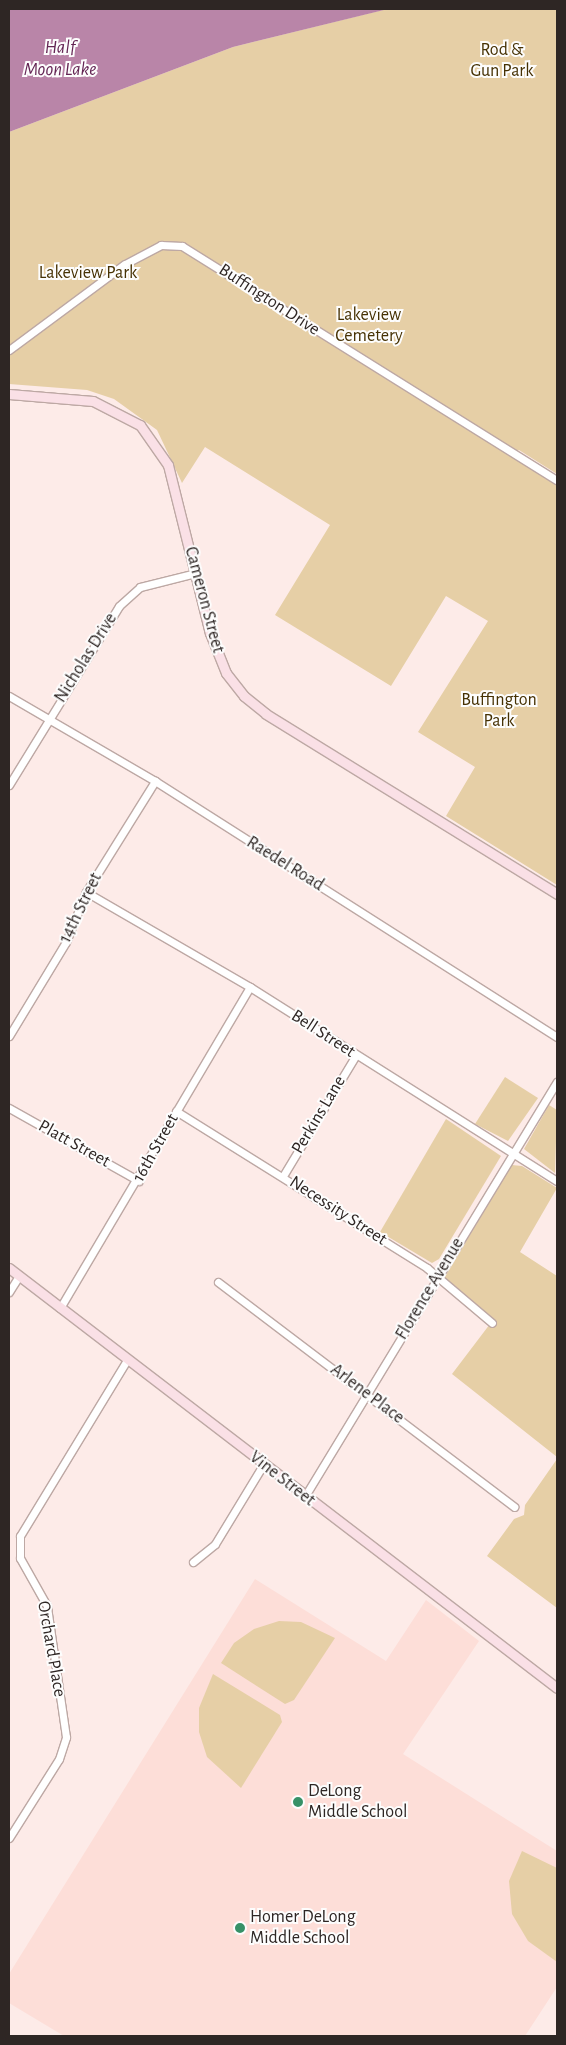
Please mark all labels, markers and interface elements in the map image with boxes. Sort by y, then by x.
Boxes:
water label: Half Moon Lake [24,37,96,81]
park label: Rod & Gun Park [471,40,533,82]
street label: Buffington Drive [214,259,324,341]
park label: Lakeview Park [39,262,137,284]
park label: Lakeview Cemetery [335,305,403,348]
street label: Cameron Street [179,544,229,656]
street label: Nicholas Drive [50,609,122,707]
park label: Buffington Park [461,690,537,732]
street label: Raedel Road [242,832,328,896]
street label: 14th Street [55,869,107,947]
street label: Bell Street [287,1005,359,1063]
street label: Perkins Lane [287,1072,351,1158]
street label: 16th Street [128,1110,184,1186]
street label: Platt Street [34,1115,114,1173]
street label: Necessity Street [285,1171,391,1251]
street label: Florence Avenue [391,1234,469,1344]
street label: Arlene Place [326,1359,408,1429]
street label: Vine Street [245,1447,319,1511]
street label: Orchard Place [32,1599,70,1699]
place label: DeLong Middle School [308,1781,407,1824]
marker: DeLong Middle School [292,1796,304,1808]
place label: Homer DeLong Middle School [250,1907,355,1950]
marker: Homer DeLong Middle School [234,1922,246,1934]

